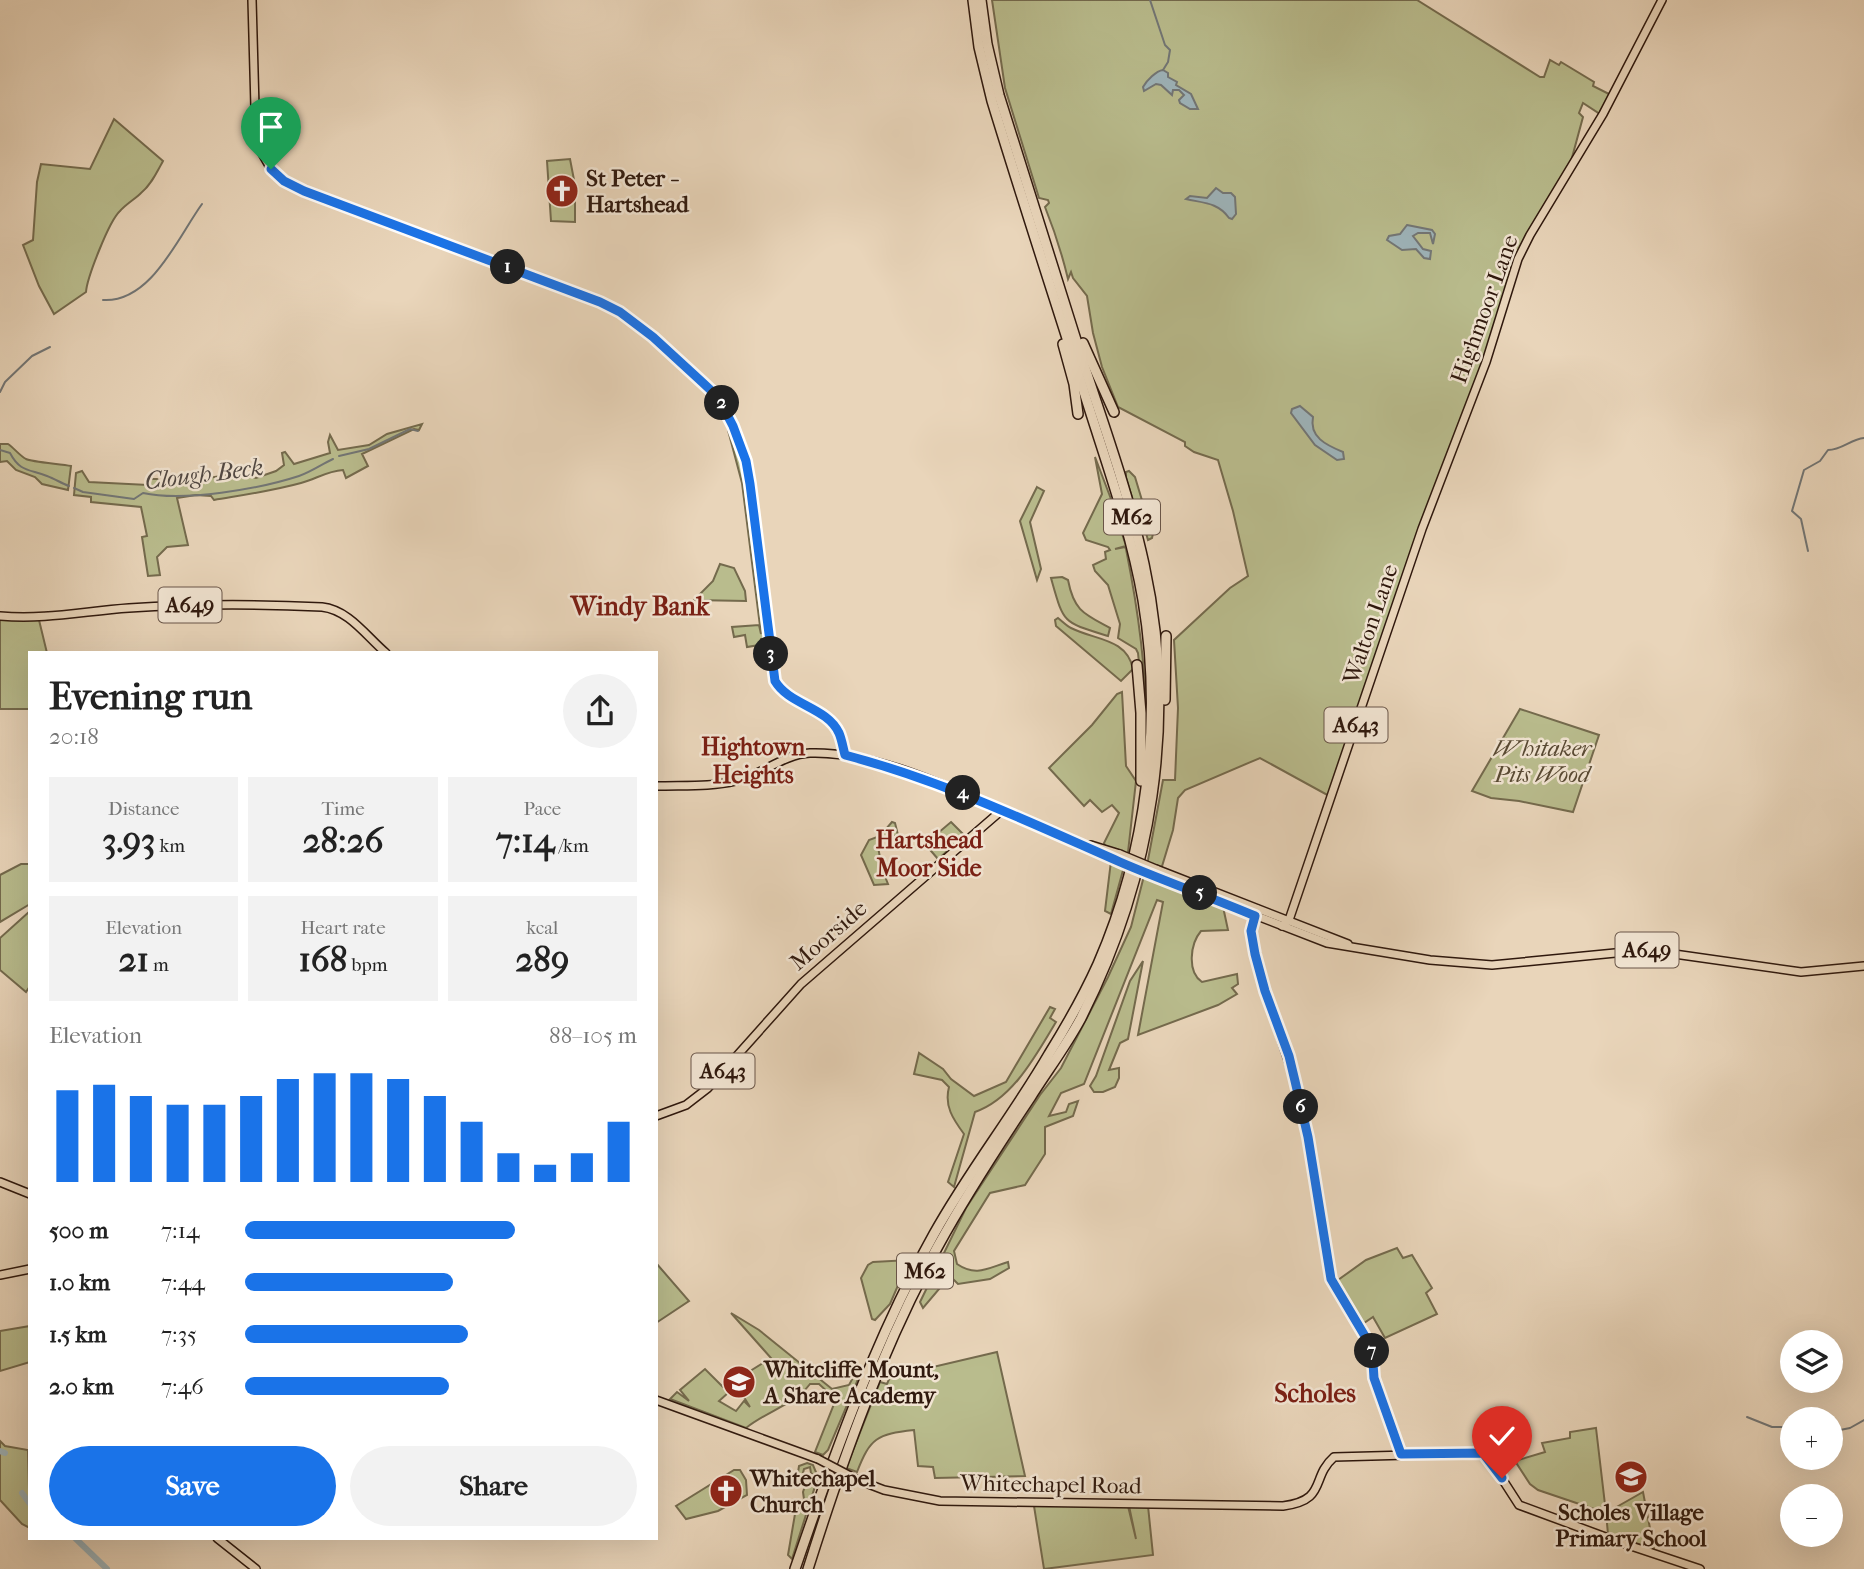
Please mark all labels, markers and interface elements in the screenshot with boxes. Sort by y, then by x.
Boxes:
pin [241,97,301,169]
icon: arrive [252,108,290,146]
place label: St Peter - Hartshead [586,165,690,218]
church icon: St Peter - Hartshead [543,172,581,210]
street label: Highmoor Lane [1445,231,1524,387]
pin: 1 [490,250,526,284]
text: 1 [504,255,511,277]
pin: 2 [704,386,740,420]
text: 2 [717,391,726,413]
water label: Clough Beck [143,453,265,495]
road number: M62 [1104,500,1160,534]
street label: Walton Lane [1337,561,1404,689]
road number: A649 [158,588,222,622]
district label: Windy Bank [570,591,711,622]
pin: 3 [754,636,788,672]
text: 3 [767,642,774,664]
text: Evening run [49,674,252,719]
button: share [563,674,637,748]
road number: A643 [1324,708,1388,742]
text: 20:18 [49,723,99,750]
district label: Hightown Heights [701,733,806,789]
park label: Whitaker Pits Wood [1493,735,1593,788]
pin: 4 [946,776,981,810]
text: 4 [957,781,968,803]
text: Distance [108,798,179,820]
text: Time [321,798,365,820]
text: Pace [523,798,561,820]
text: 3.93 [102,820,155,861]
text: 28:26 [302,820,384,861]
text: 7:14 [496,820,554,861]
district label: Hartshead Moor Side [875,826,984,882]
text: km [155,835,185,857]
text: /km [554,835,589,857]
pin: 5 [1182,876,1218,910]
text: 5 [1195,881,1204,903]
street label: Moorside [784,895,872,976]
text: Elevation [105,917,182,939]
text: Heart rate [300,917,386,939]
text: kcal [526,917,558,939]
road number: A649 [1616,932,1678,968]
text: 21 [118,939,149,980]
text: 168 [299,939,347,980]
text: 289 [515,939,569,980]
text: m [149,954,169,976]
text: bpm [347,954,387,976]
text: Elevation [49,1022,142,1049]
text: 88–105 m [549,1022,637,1049]
road number: A643 [692,1054,754,1088]
pin: 6 [1284,1090,1318,1124]
text: 6 [1295,1095,1306,1117]
text: 500 m [49,1217,108,1244]
text: 7:14 [161,1217,199,1244]
road number: M62 [897,1254,953,1288]
text: 1.0 km [49,1269,110,1296]
text: 7:44 [161,1269,205,1296]
text: 1.5 km [49,1321,107,1348]
text: 7:35 [161,1321,197,1348]
map controls [1780,1330,1843,1547]
button: layers [1780,1330,1843,1393]
pin: 7 [1354,1334,1390,1368]
text: 7 [1367,1339,1376,1361]
place label: Whitcliffe Mount, A Share Academy [762,1356,939,1409]
school or university icon: Whitcliffe Mount, A Share Academy [720,1363,758,1401]
text: 2.0 km [49,1373,114,1400]
text: 7:46 [161,1373,204,1400]
district label: Scholes [1274,1378,1356,1409]
pin [1472,1406,1532,1478]
button: + [1780,1407,1843,1470]
icon: check [1483,1417,1521,1455]
button: Save [49,1446,336,1526]
button: Share [350,1446,637,1526]
school or university icon: Scholes Village Primary School [1612,1458,1650,1496]
place label: Whitechapel Church [749,1465,876,1518]
street label: Whitechapel Road [959,1469,1142,1500]
church icon: Whitechapel Church [707,1472,745,1510]
button: − [1780,1484,1843,1547]
place label: Scholes Village Primary School [1555,1499,1707,1552]

